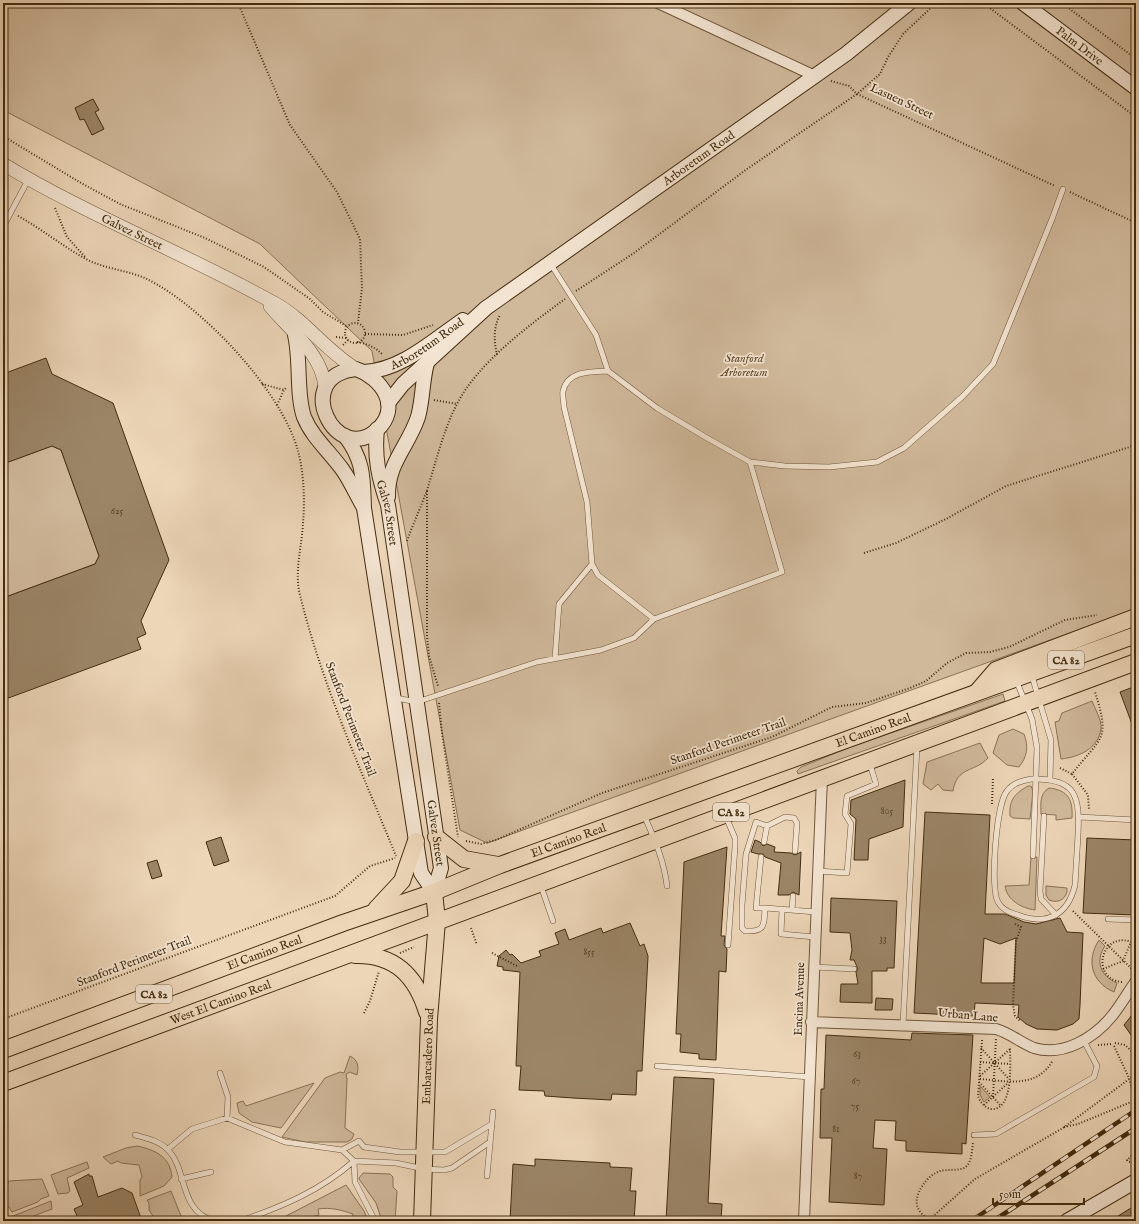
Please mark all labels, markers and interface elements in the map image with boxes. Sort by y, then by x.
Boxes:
street label: Palm Drive [1053,23,1106,69]
street label: Lasuen Street [868,80,936,123]
street label: Arboretum Road [659,127,738,189]
street label: Galvez Street [99,211,165,253]
street label: Arboretum Road [387,314,467,374]
park label: Stanford Arboretum [718,351,768,380]
street label: Galvez Street [373,478,401,547]
house number: 625 [111,505,124,518]
road number: CA 82 [1048,651,1084,669]
street label: Stanford Perimeter Trail [322,660,380,779]
street label: El Camino Real [833,710,914,751]
street label: Stanford Perimeter Trail [668,714,789,768]
street label: Galvez Street [423,799,448,867]
road number: CA 82 [713,803,749,821]
house number: 805 [881,805,894,818]
street label: El Camino Real [529,820,609,861]
street label: Stanford Perimeter Trail [75,932,194,990]
street label: El Camino Real [225,932,305,974]
house number: 33 [879,933,887,946]
house number: 855 [583,946,595,959]
street label: Encina Avenue [791,961,808,1036]
street label: West El Camino Real [168,977,274,1028]
road number: CA 82 [136,985,172,1003]
street label: Urban Lane [937,1005,999,1026]
street label: Embarcadero Road [419,1007,438,1105]
house number: 63 [853,1048,861,1061]
house number: 67 [852,1075,861,1088]
house number: 75 [851,1100,860,1113]
house number: 81 [832,1123,840,1136]
house number: 87 [854,1170,863,1183]
scale bar [993,1180,1084,1206]
text: 50 m [999,1187,1021,1202]

